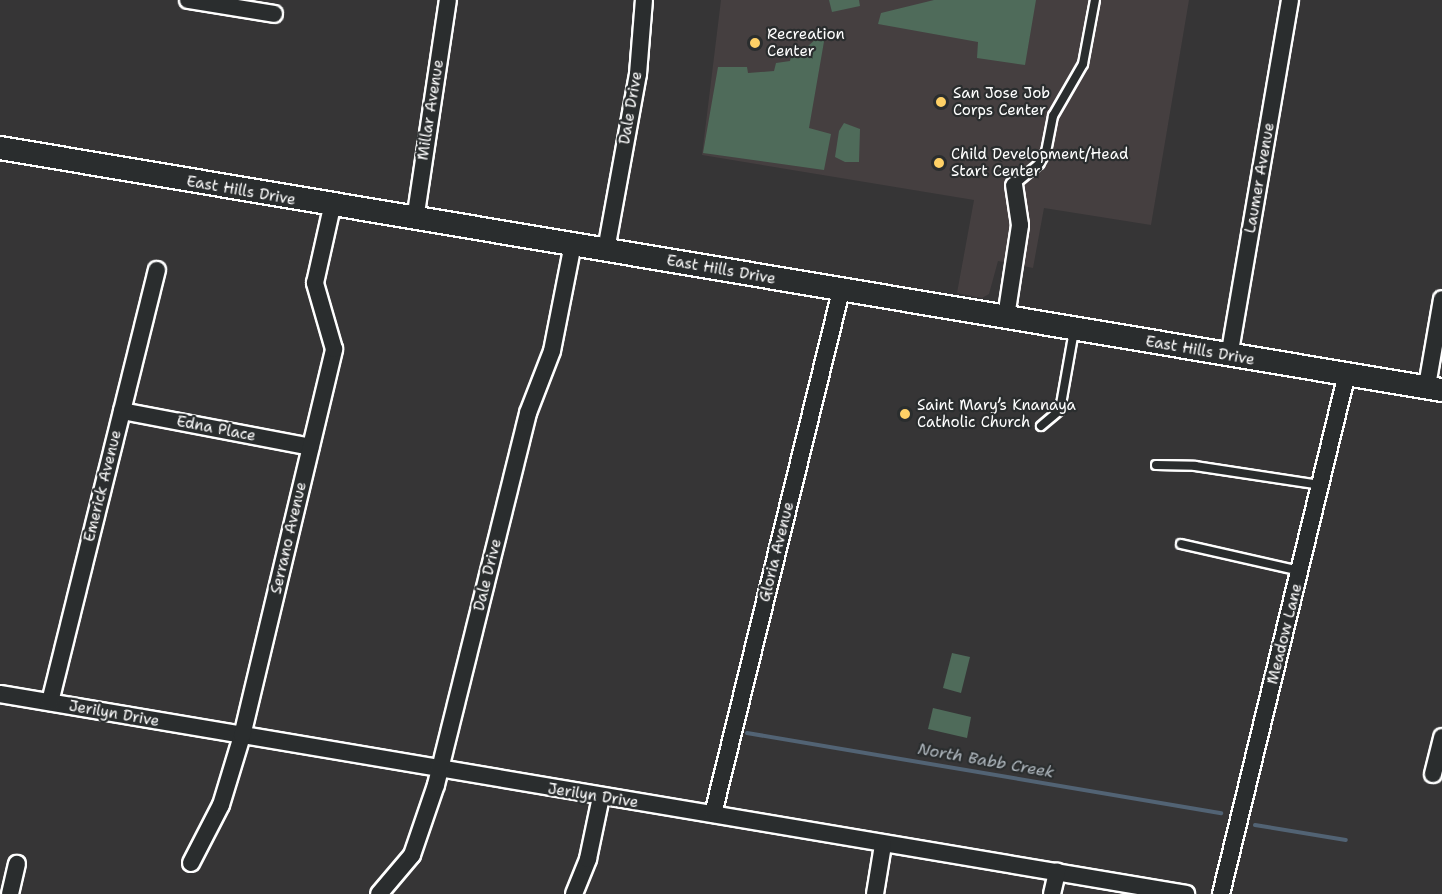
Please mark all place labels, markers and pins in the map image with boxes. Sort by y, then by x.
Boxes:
place label: Recreation Center [767,25,845,60]
marker: Recreation Center [748,36,762,50]
place label: San Jose Job Corps Center [953,84,1050,119]
marker: San Jose Job Corps Center [934,95,948,109]
place label: Child Development/Head Start Center [951,145,1128,180]
marker: Child Development/Head Start Center [932,156,946,170]
place label: Saint Mary’s Knanaya Catholic Church [917,396,1076,431]
marker: Saint Mary’s Knanaya Catholic Church [898,407,912,421]

